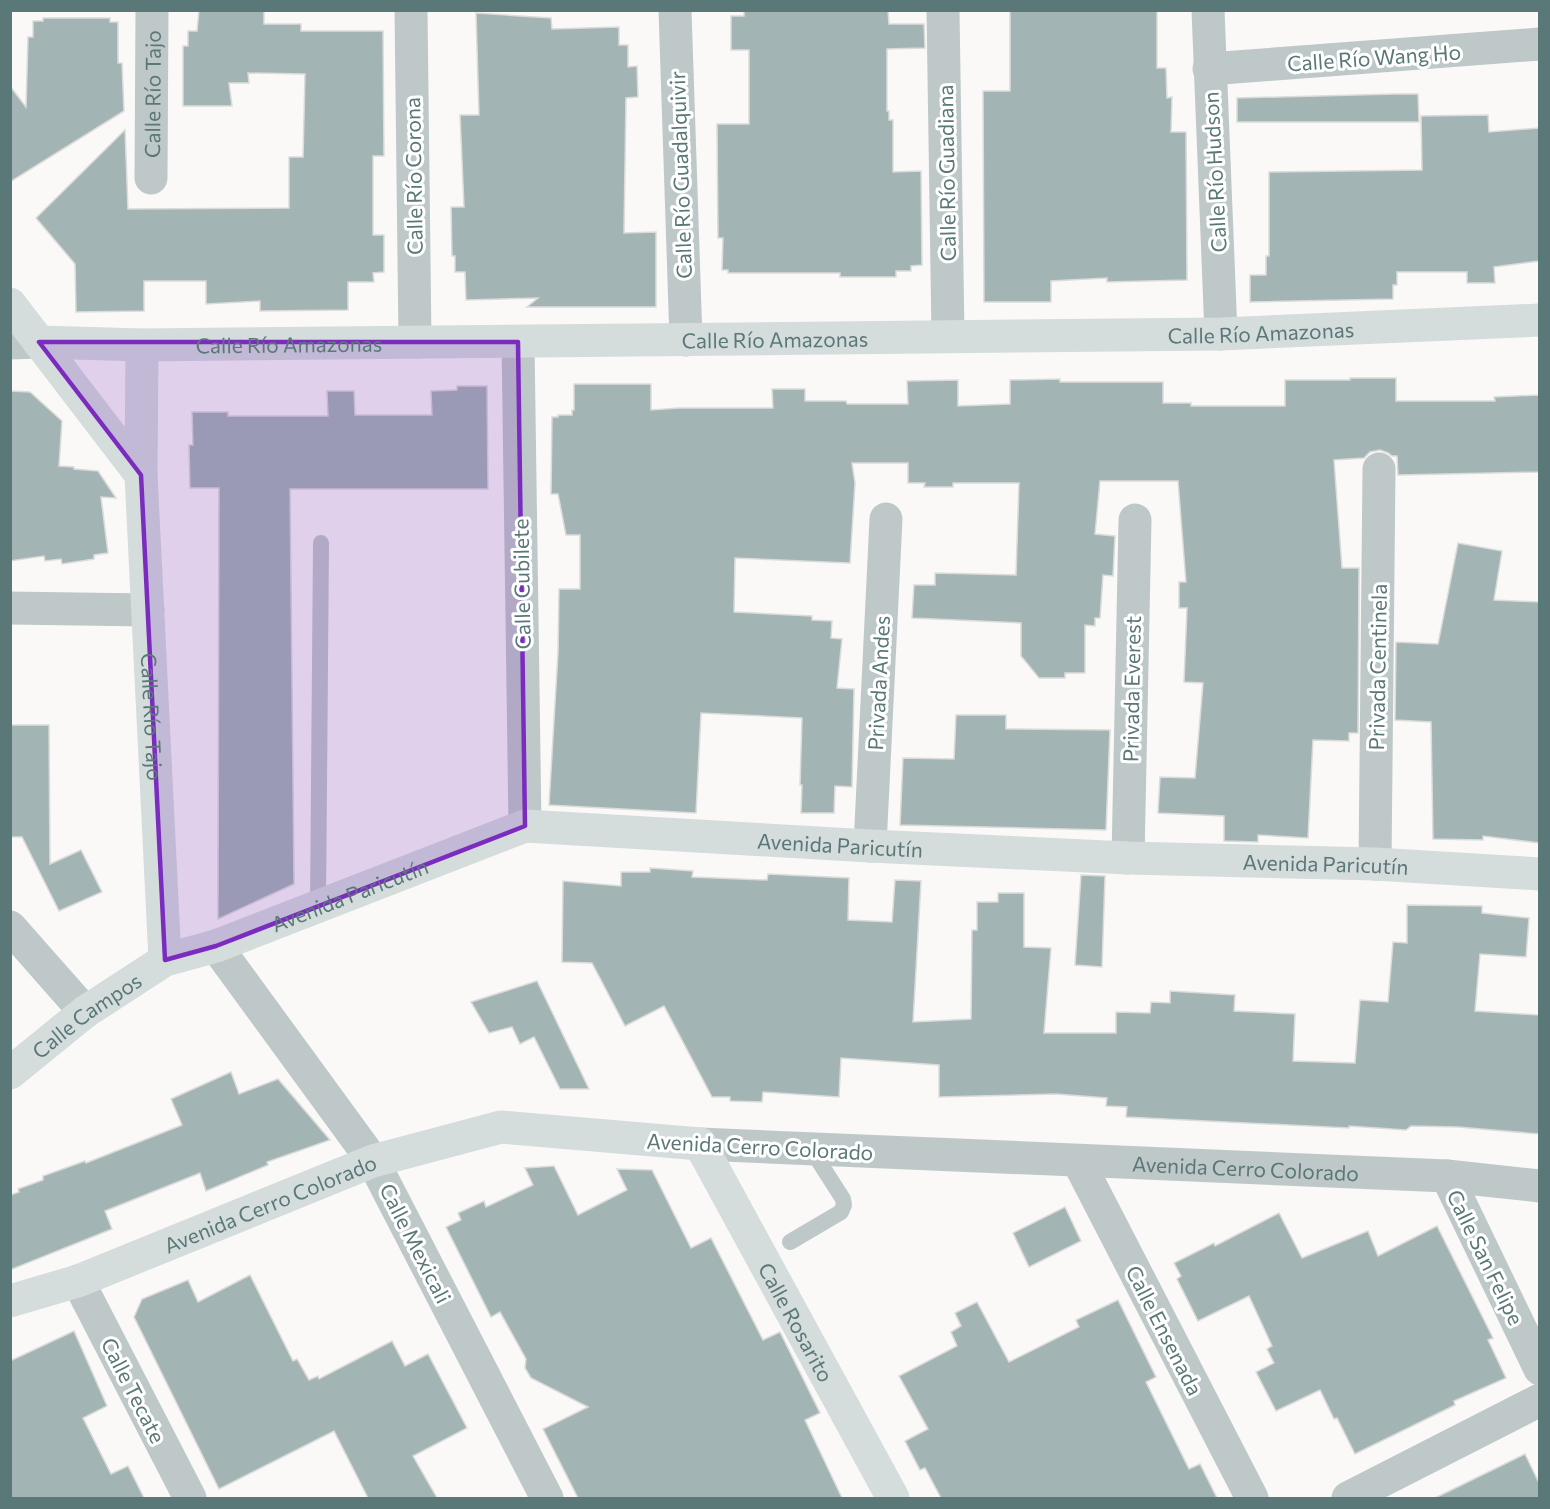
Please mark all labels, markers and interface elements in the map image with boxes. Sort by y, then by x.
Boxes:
street label: Calle Río Tajo [139,30,164,158]
street label: Calle Río Wang Ho [1286,38,1462,76]
street label: Calle Río Guadalquivir [664,71,696,279]
street label: Calle Río Guadiana [932,84,960,262]
street label: Calle Río Hudson [1197,91,1231,253]
street label: Calle Río Corona [399,97,427,255]
street label: Calle Río Amazonas [1167,316,1355,347]
street label: Calle Río Amazonas [681,325,868,352]
street label: Calle Río Amazonas [196,330,382,357]
street label: Calle Cubilete [507,518,535,650]
street label: Privada Centinela [1363,584,1391,750]
street label: Privada Andes [862,615,894,751]
street label: Privada Everest [1117,616,1145,762]
street label: Calle Río Tajo [137,652,169,781]
street label: Avenida Paricutín [756,827,923,861]
street label: Avenida Paricutín [1242,848,1409,879]
street label: Avenida Paricutín [267,853,431,936]
street label: Calle Campos [26,967,145,1063]
street label: Avenida Cerro Colorado [646,1128,874,1164]
street label: Avenida Cerro Colorado [160,1149,380,1257]
street label: Avenida Cerro Colorado [1132,1150,1359,1185]
street label: Calle Mexicali [375,1179,457,1307]
street label: Calle San Felipe [1442,1185,1530,1329]
street label: Calle Rosarito [754,1258,840,1386]
street label: Calle Ensenada [1122,1261,1208,1399]
street label: Calle Tecate [97,1333,171,1447]

